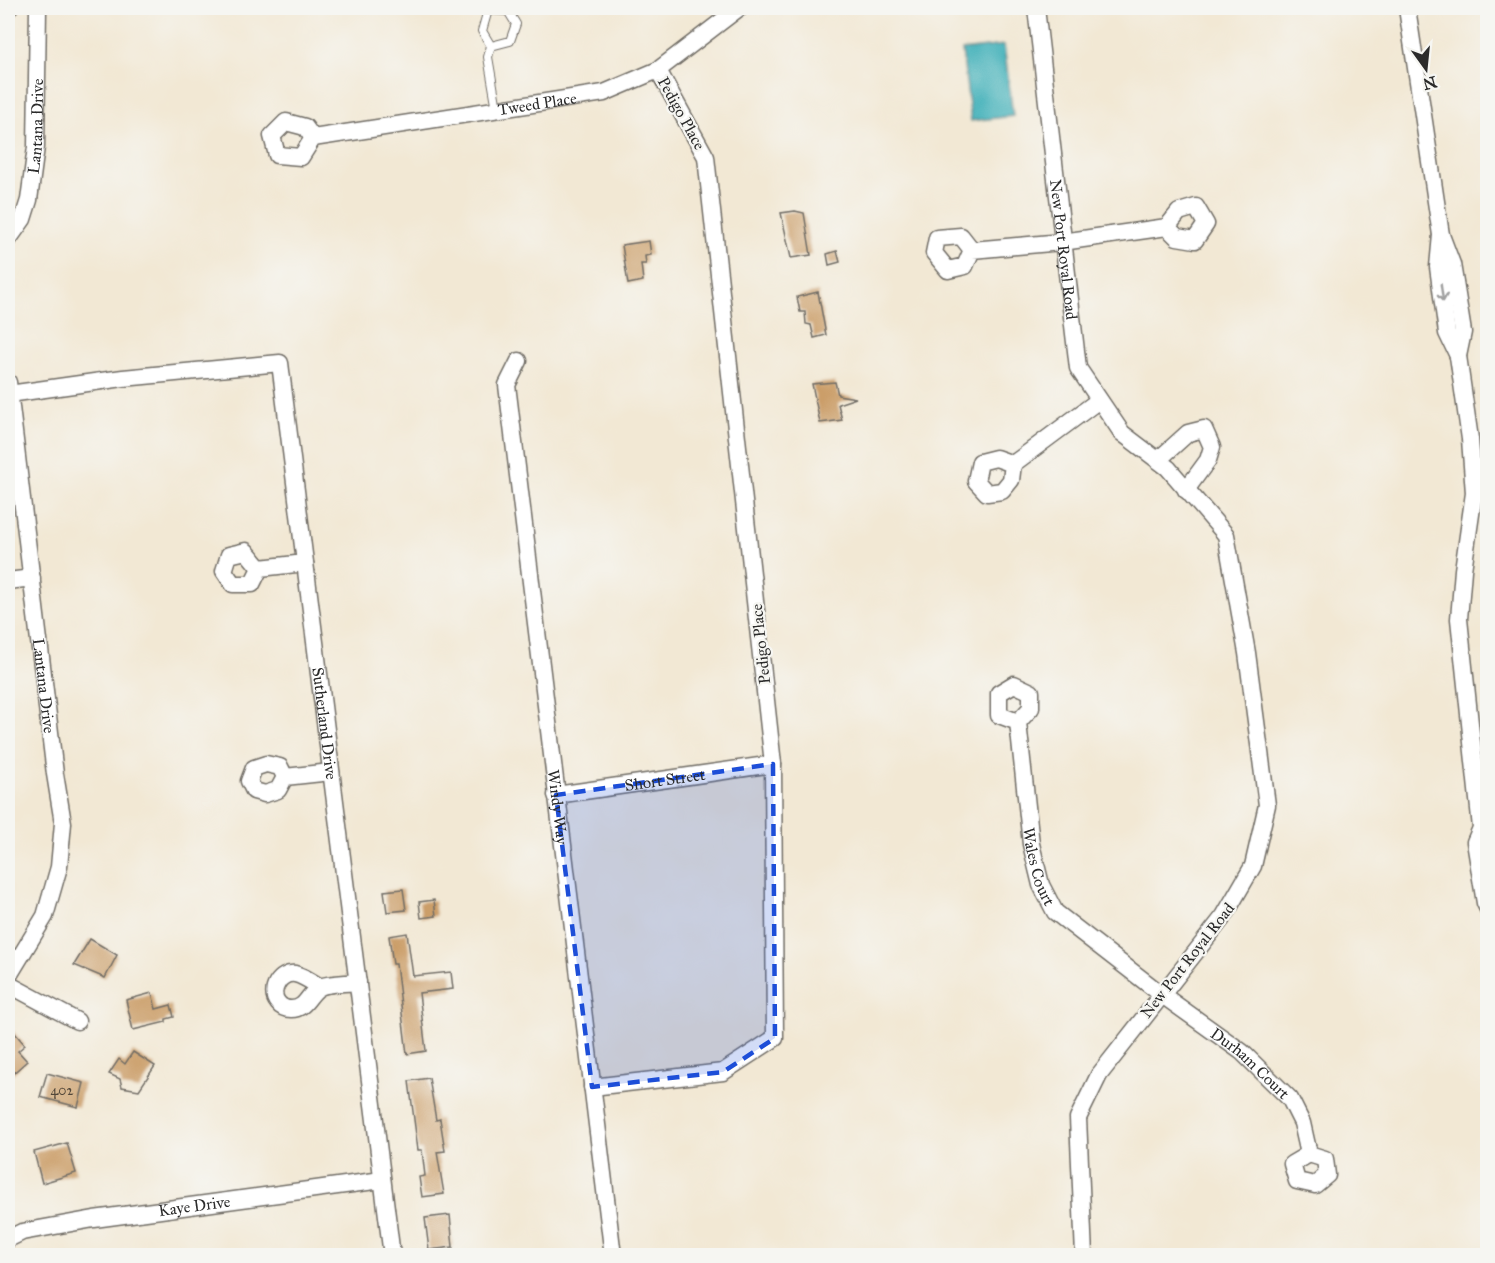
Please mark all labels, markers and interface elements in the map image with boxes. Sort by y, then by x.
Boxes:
north arrow [1396,39,1456,99]
text: N [1420,72,1439,94]
street label: Pedigo Place [653,73,710,154]
street label: Lantana Drive [24,78,47,175]
street label: Tweed Place [496,88,578,119]
street label: New Port Royal Road [1046,178,1081,321]
one-way arrow [1436,282,1447,302]
street label: Pedigo Place [747,602,775,685]
street label: Lantana Drive [29,637,59,735]
street label: Sutherland Drive [308,666,341,781]
street label: Short Street [623,765,707,795]
street label: Windy Way [544,768,572,846]
street label: Wales Court [1019,826,1059,909]
street label: New Port Royal Road [1136,899,1238,1022]
street label: Durham Court [1207,1024,1293,1103]
house number: 402 [51,1082,74,1099]
street label: Kaye Drive [157,1192,232,1220]

